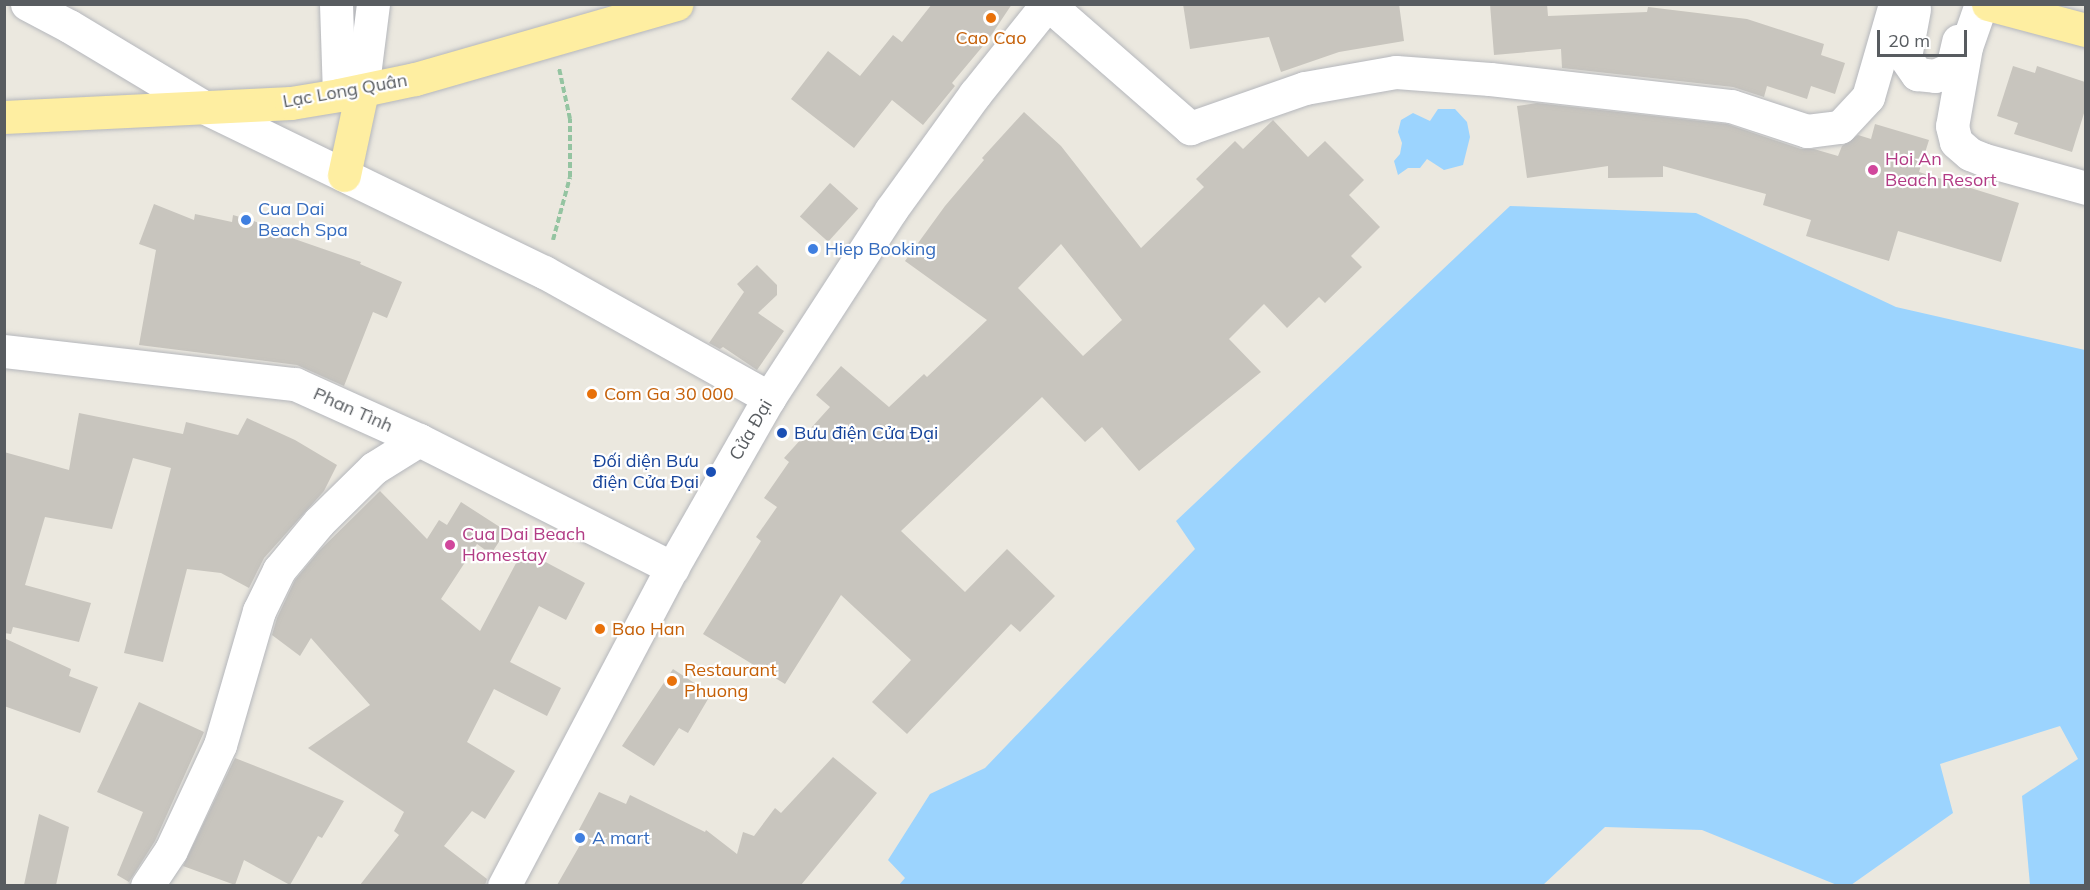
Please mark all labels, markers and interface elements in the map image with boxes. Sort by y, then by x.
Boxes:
marker: Cao Cao [984,11,998,25]
scale bar [1880,18,1970,56]
place label: Cao Cao [956,27,1026,49]
text: 20 m [1888,29,1930,52]
street label: Lạc Long Quân [281,69,409,113]
place label: Hoi An Beach Resort [1885,149,1997,192]
marker: Hoi An Beach Resort [1866,163,1880,177]
place label: Cua Dai Beach Spa [258,199,348,242]
marker: Cua Dai Beach Spa [239,213,253,227]
place label: Hiep Booking [825,238,936,260]
marker: Hiep Booking [806,242,820,256]
street label: Phan Tình [310,383,396,437]
place label: Com Ga 30 000 [604,383,734,405]
marker: Com Ga 30 000 [585,387,599,401]
street label: Cửa Đại [725,396,777,464]
place label: Bưu điện Cửa Đại [794,422,938,444]
marker: Bưu điện Cửa Đại [775,426,789,440]
place label: Đối diện Bưu điện Cửa Đại [592,451,699,494]
marker: Đối diện Bưu điện Cửa Đại [704,465,718,479]
place label: Cua Dai Beach Homestay [462,524,586,566]
marker: Cua Dai Beach Homestay [443,538,457,552]
place label: Bao Han [612,618,685,640]
marker: Bao Han [593,622,607,636]
place label: Restaurant Phuong [684,660,776,702]
marker: Restaurant Phuong [665,674,679,688]
place label: A mart [592,827,650,849]
marker: A mart [573,831,587,845]

